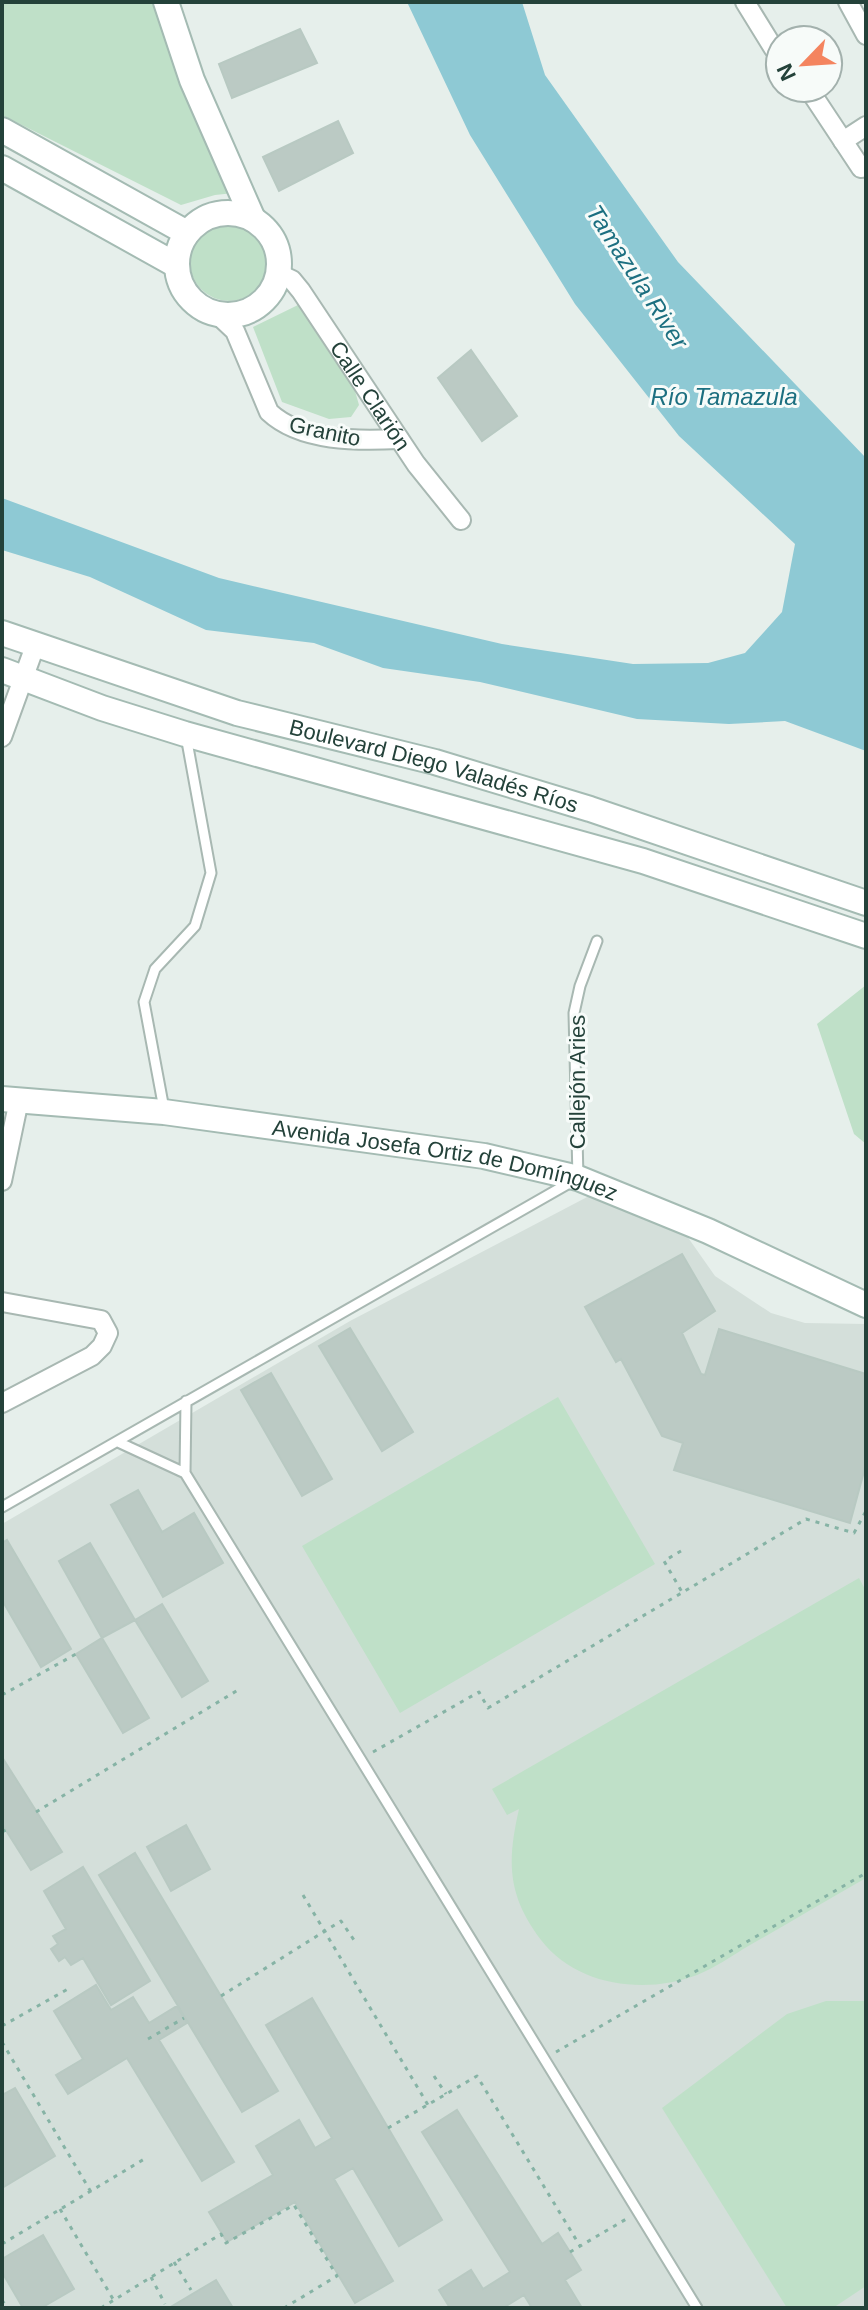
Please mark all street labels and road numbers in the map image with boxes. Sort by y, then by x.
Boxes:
street label: Calle Clarión [325,336,415,455]
street label: Granito [287,412,363,451]
street label: Boulevard Diego Valadés Ríos [287,714,581,818]
street label: Callejón Aries [565,1015,590,1149]
street label: Avenida Josefa Ortiz de Domínguez [271,1115,621,1206]

